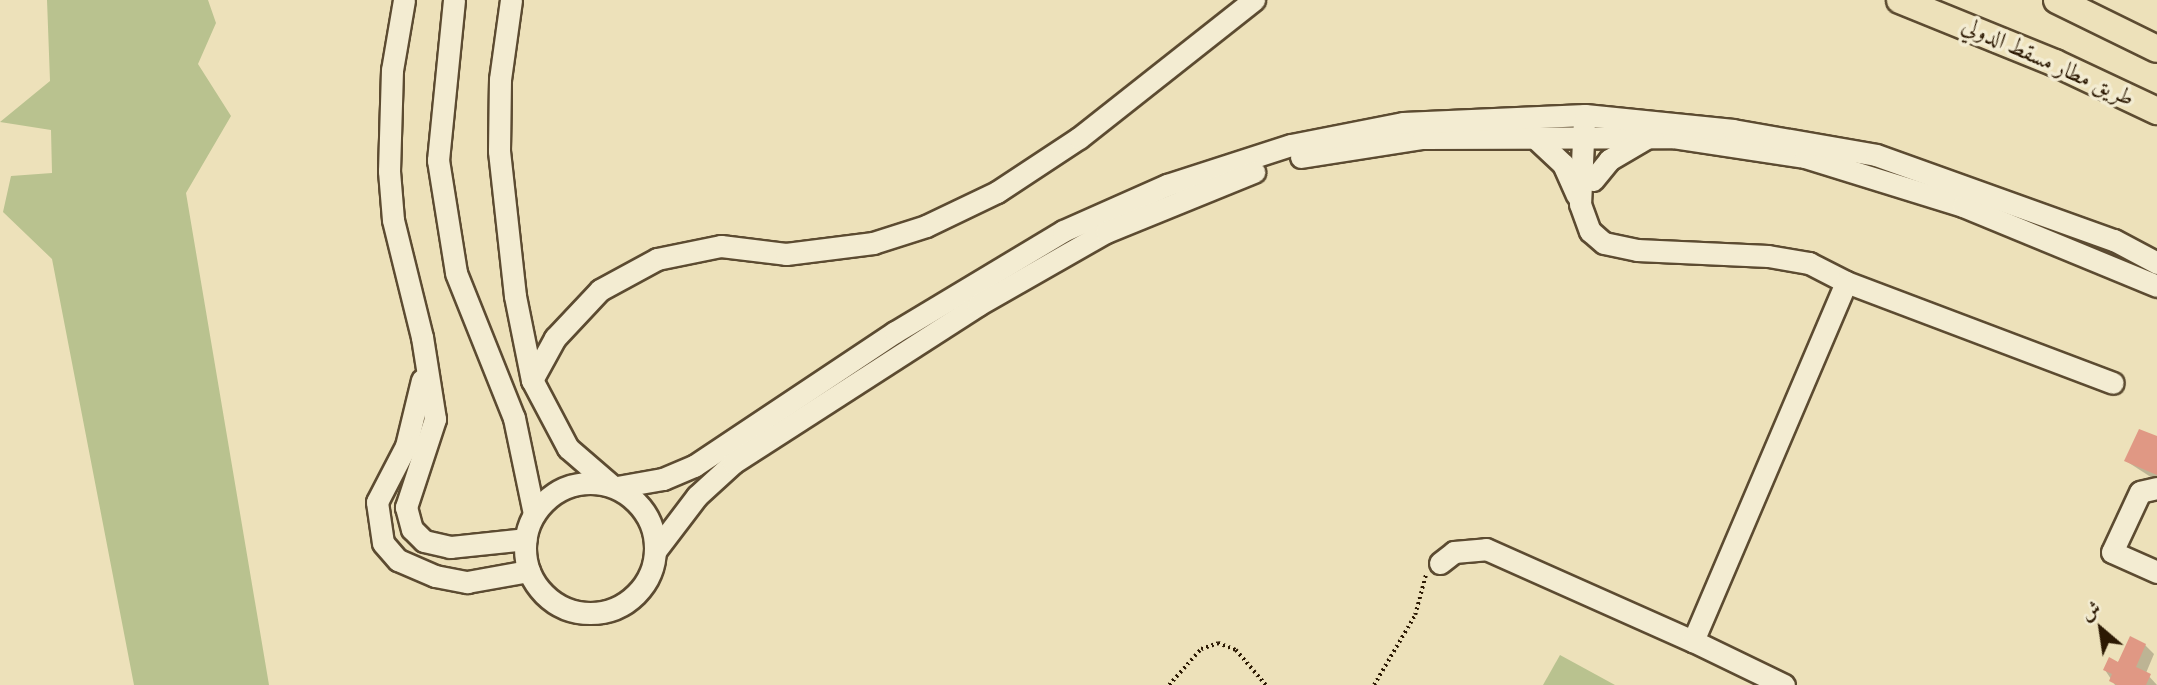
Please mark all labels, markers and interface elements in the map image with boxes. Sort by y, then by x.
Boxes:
street label: طريق مطار مسقط الدولي [1958,12,2138,112]
north arrow [2066,594,2136,664]
text: ش [2077,596,2105,626]

